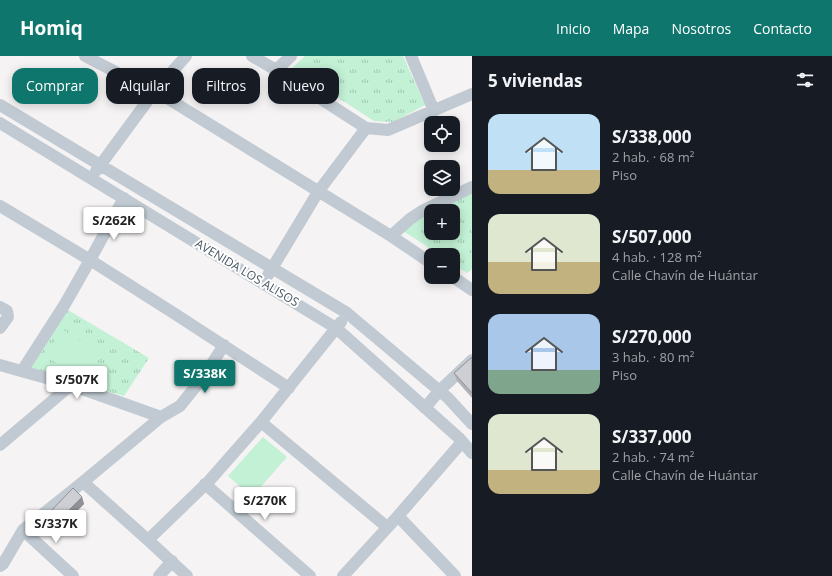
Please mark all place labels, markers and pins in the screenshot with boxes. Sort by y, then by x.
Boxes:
pin: S/262K [81,207,147,241]
pin: S/338K [172,360,238,394]
pin: S/507K [44,366,110,400]
pin: S/270K [232,487,298,521]
pin: S/337K [23,510,89,544]

